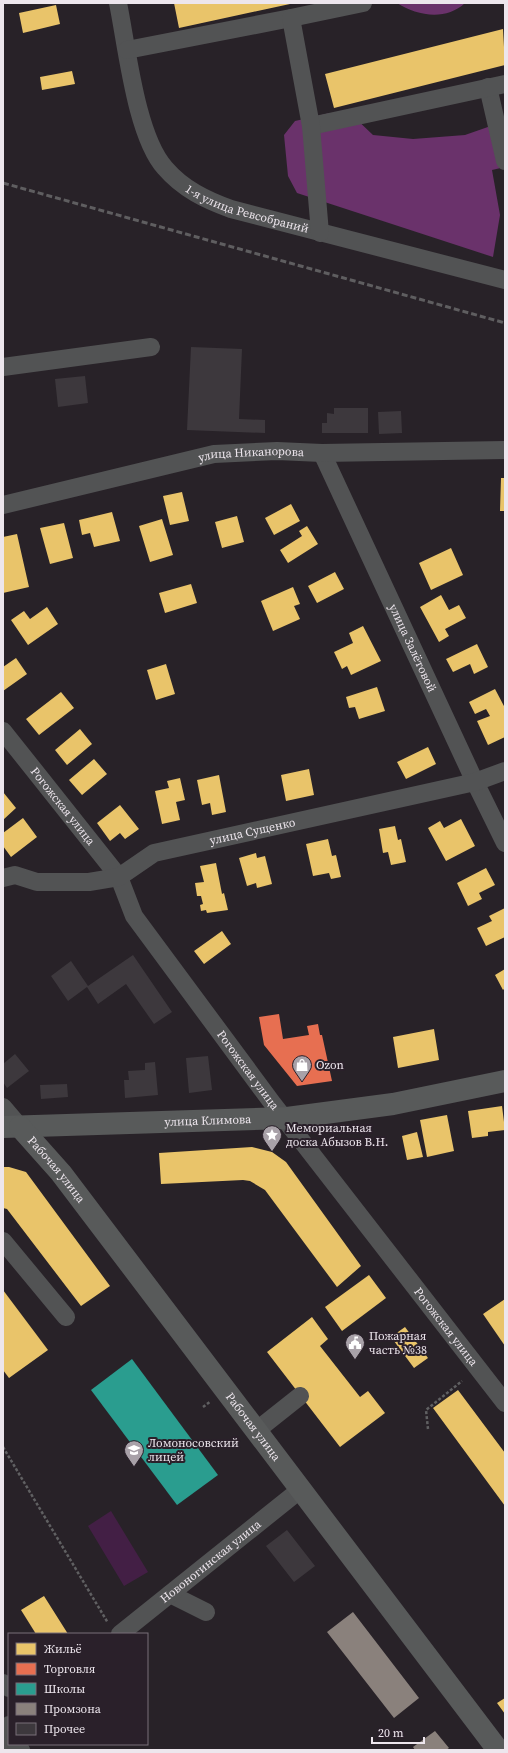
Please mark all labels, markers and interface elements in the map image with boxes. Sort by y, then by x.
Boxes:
street label: 1-я улица Ревсобраний [182,181,311,237]
street label: улица Никанорова [196,443,305,466]
street label: улица Залётовой [385,601,440,695]
street label: Рогожская улица [27,764,99,849]
street label: улица Сущенко [208,814,297,849]
street label: Рогожская улица [213,1027,283,1114]
shop icon: Ozon [291,1054,313,1082]
place label: Ozon [316,1057,344,1073]
street label: улица Климова [164,1111,252,1130]
place label: Мемориальная доска Абызов В.Н. [286,1120,388,1150]
place icon: Мемориальная доска Абызов В.Н. [261,1124,283,1152]
street label: Рабочая улица [24,1133,89,1207]
street label: Рогожская улица [410,1284,482,1370]
place label: Пожарная часть №38 [369,1328,427,1358]
public building icon: Пожарная часть №38 [344,1332,366,1360]
street label: Рабочая улица [222,1389,285,1465]
place label: Ломоносовский лицей [148,1435,239,1465]
school or university icon: Ломоносовский лицей [123,1439,145,1467]
street label: Новоногинская улица [157,1516,265,1607]
legend [8,1633,148,1745]
text: Жильё [44,1641,82,1657]
text: Торговля [44,1661,95,1677]
text: Школы [44,1681,85,1697]
text: Промзона [44,1701,102,1717]
scale bar [372,1719,424,1745]
text: Прочее [44,1721,85,1737]
text: 20 m [378,1725,404,1741]

